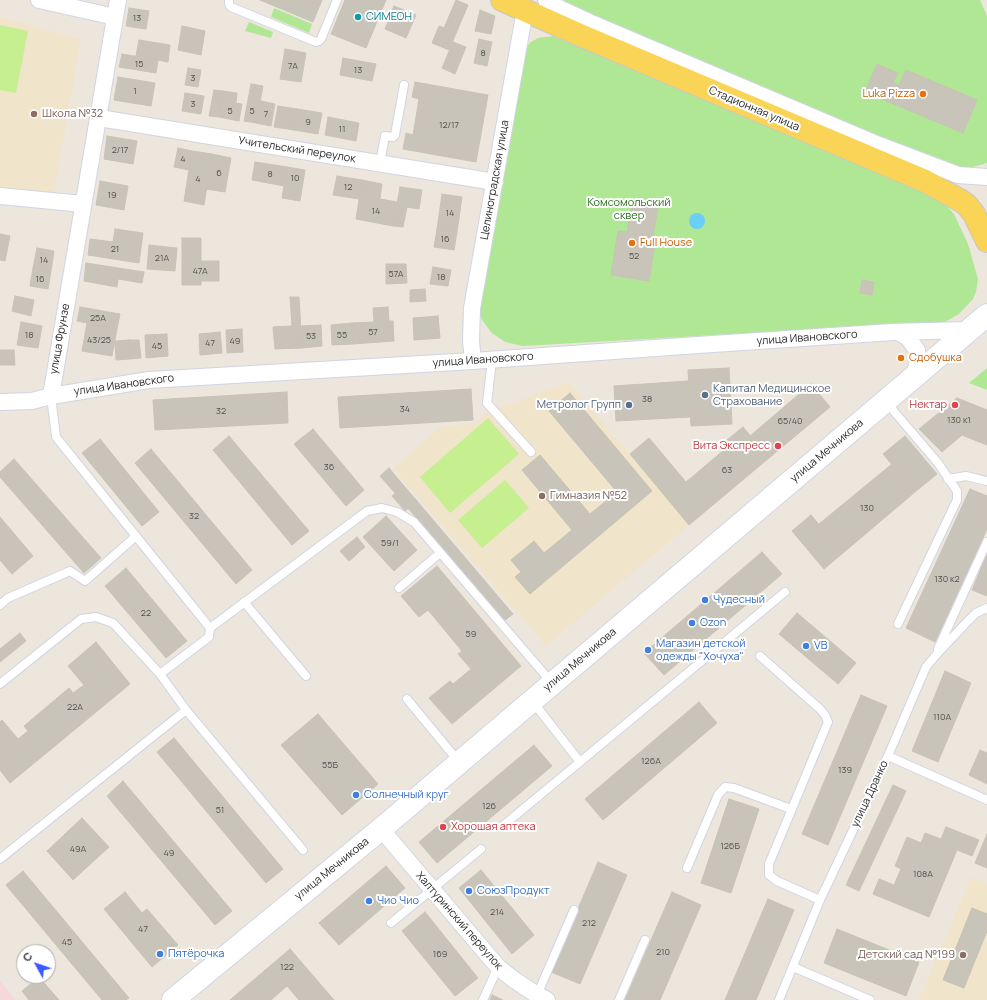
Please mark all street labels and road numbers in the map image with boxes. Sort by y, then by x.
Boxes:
street label: Стадионная улица [707,84,801,134]
street label: Целиноградская улица [478,119,512,241]
street label: Учительский переулок [237,134,357,166]
street label: улица Фрунзе [47,303,73,375]
street label: улица Ивановского [756,328,858,348]
street label: улица Ивановского [432,350,534,370]
street label: улица Ивановского [73,371,175,399]
street label: улица Мечникова [788,417,866,485]
street label: улица Мечникова [541,626,619,694]
street label: улица Дранко [849,758,891,830]
street label: улица Мечникова [292,835,372,903]
street label: Халтуринский переулок [413,869,505,973]

